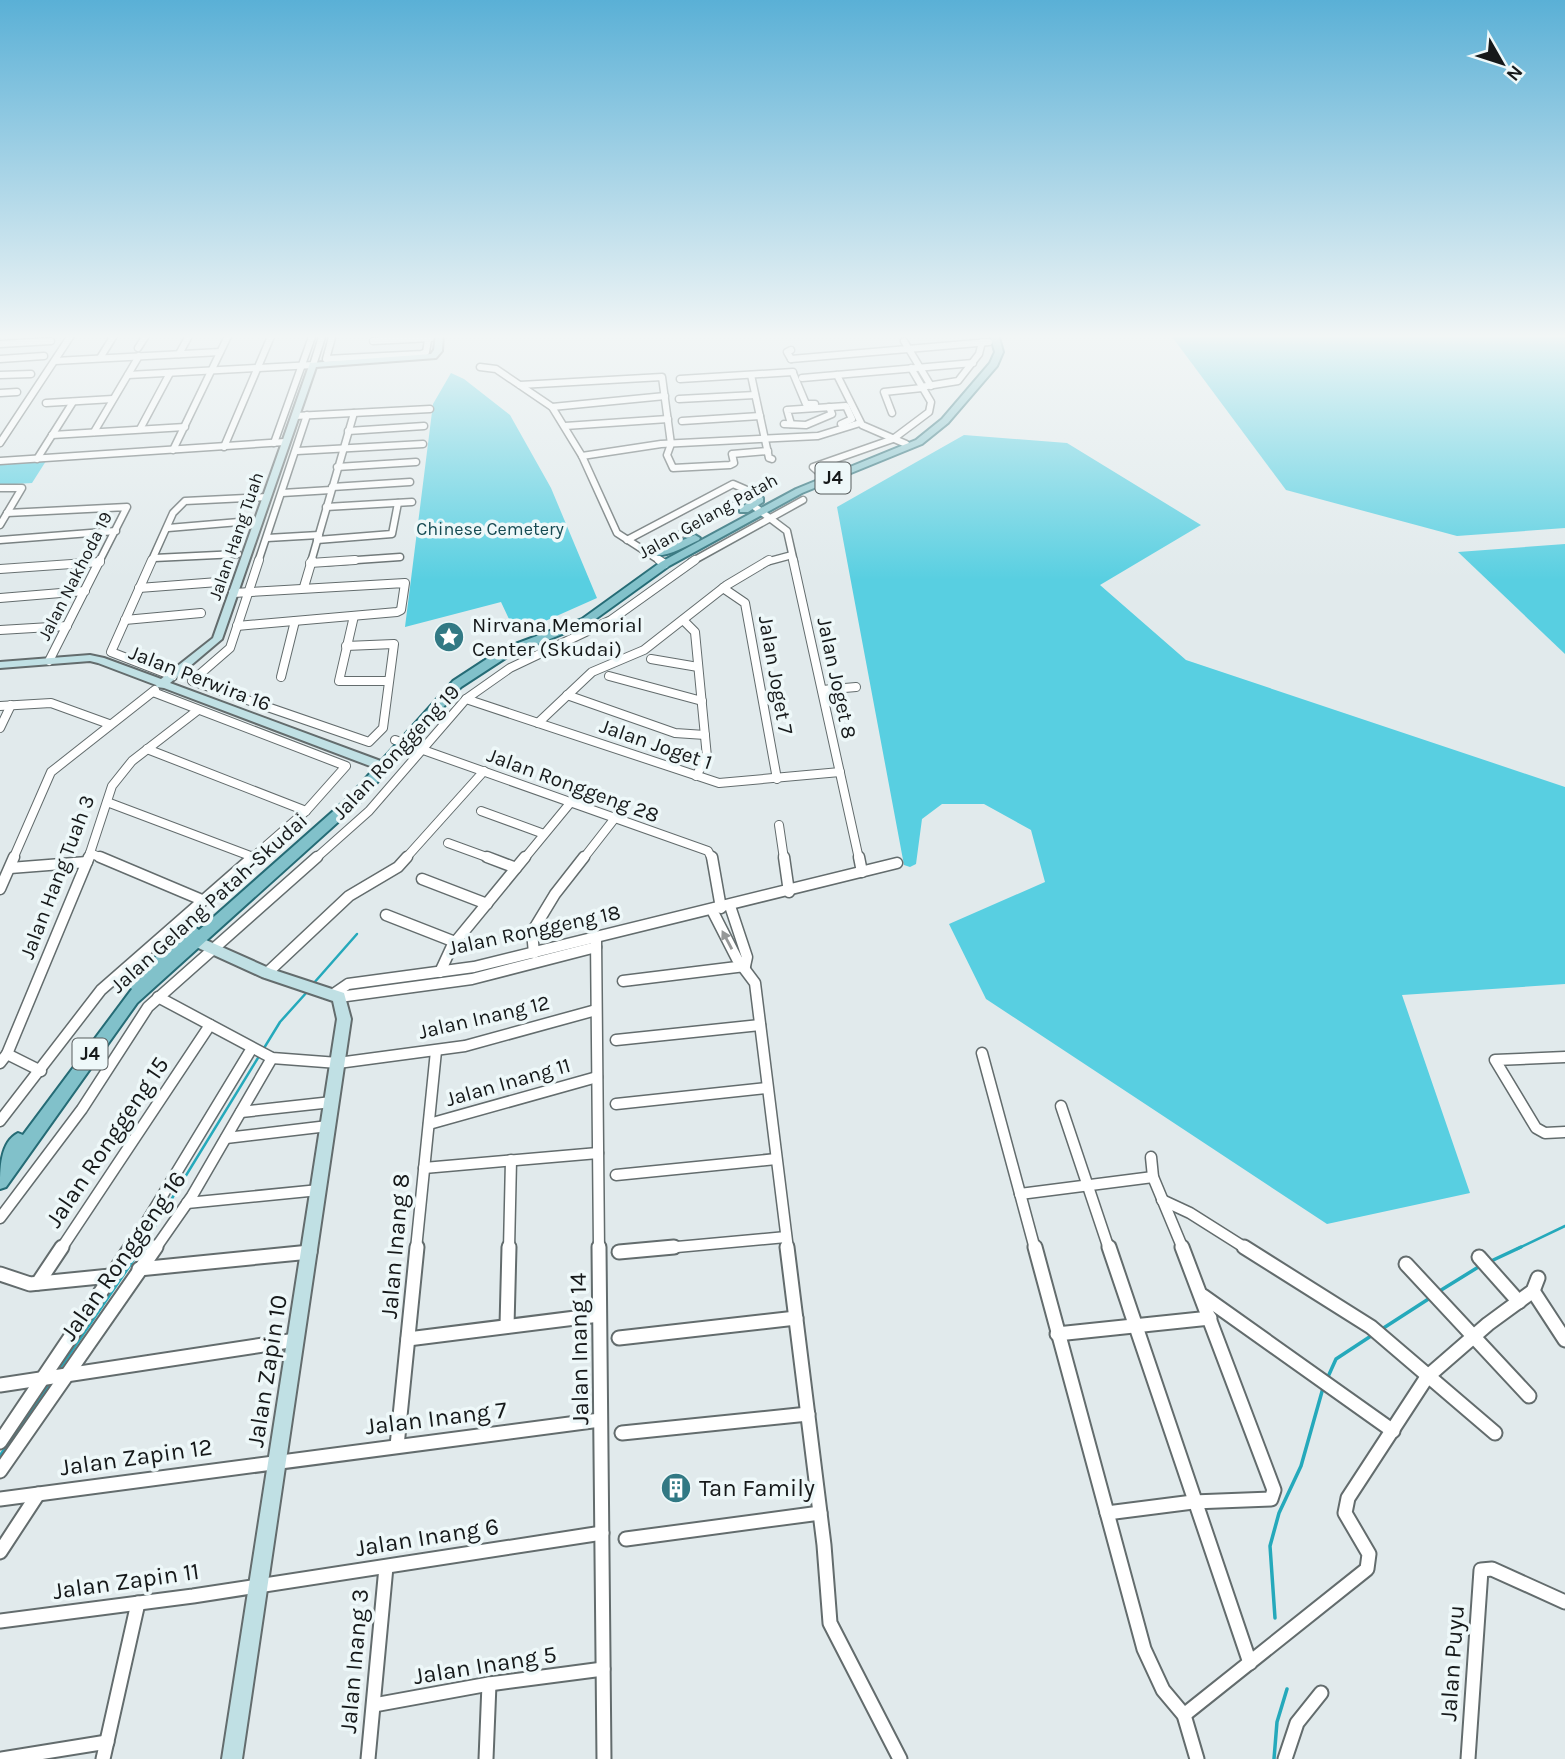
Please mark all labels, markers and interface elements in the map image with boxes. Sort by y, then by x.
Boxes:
north arrow [1467,28,1537,98]
text: N [1502,61,1527,85]
road number: J4 [816,463,850,494]
street label: Jalan Hang Tuah [204,469,268,603]
street label: Jalan Gelang Patah [635,469,781,563]
street label: Jalan Nakhoda 19 [33,508,117,644]
park label: Chinese Cemetery [416,518,564,540]
place label: Nirvana Memorial Center (Skudai) [472,613,643,661]
street label: Jalan Joget 7 [754,614,798,737]
street label: Jalan Joget 8 [812,615,862,741]
place icon: Nirvana Memorial Center (Skudai) [432,620,466,654]
street label: Jalan Perwira 16 [126,640,274,716]
street label: Jalan Ronggeng 19 [327,680,465,824]
street label: Jalan Joget 1 [597,714,715,774]
street label: Jalan Ronggeng 28 [484,743,662,827]
street label: Jalan Hang Tuah 3 [15,792,99,962]
street label: Jalan Gelang Patah-Skudai [106,808,312,998]
street label: Jalan Ronggeng 18 [445,900,623,960]
one-way arrow [721,930,733,949]
street label: Jalan Inang 12 [416,990,552,1044]
road number: J4 [72,1038,108,1070]
street label: Jalan Ronggeng 15 [39,1051,175,1233]
street label: Jalan Inang 11 [443,1053,573,1111]
street label: Jalan Ronggeng 16 [54,1166,192,1346]
street label: Jalan Inang 8 [375,1172,415,1320]
street label: Jalan Inang 14 [564,1273,594,1425]
street label: Jalan Zapin 10 [241,1293,293,1449]
street label: Jalan Inang 7 [364,1395,508,1441]
street label: Jalan Zapin 12 [58,1432,214,1482]
building icon: Tan Family [659,1471,693,1505]
place label: Tan Family [699,1474,815,1502]
street label: Jalan Inang 6 [353,1512,501,1562]
street label: Jalan Zapin 11 [51,1557,201,1605]
street label: Jalan Inang 3 [334,1587,374,1735]
street label: Jalan Puyu [1434,1604,1470,1722]
street label: Jalan Inang 5 [411,1640,559,1690]

